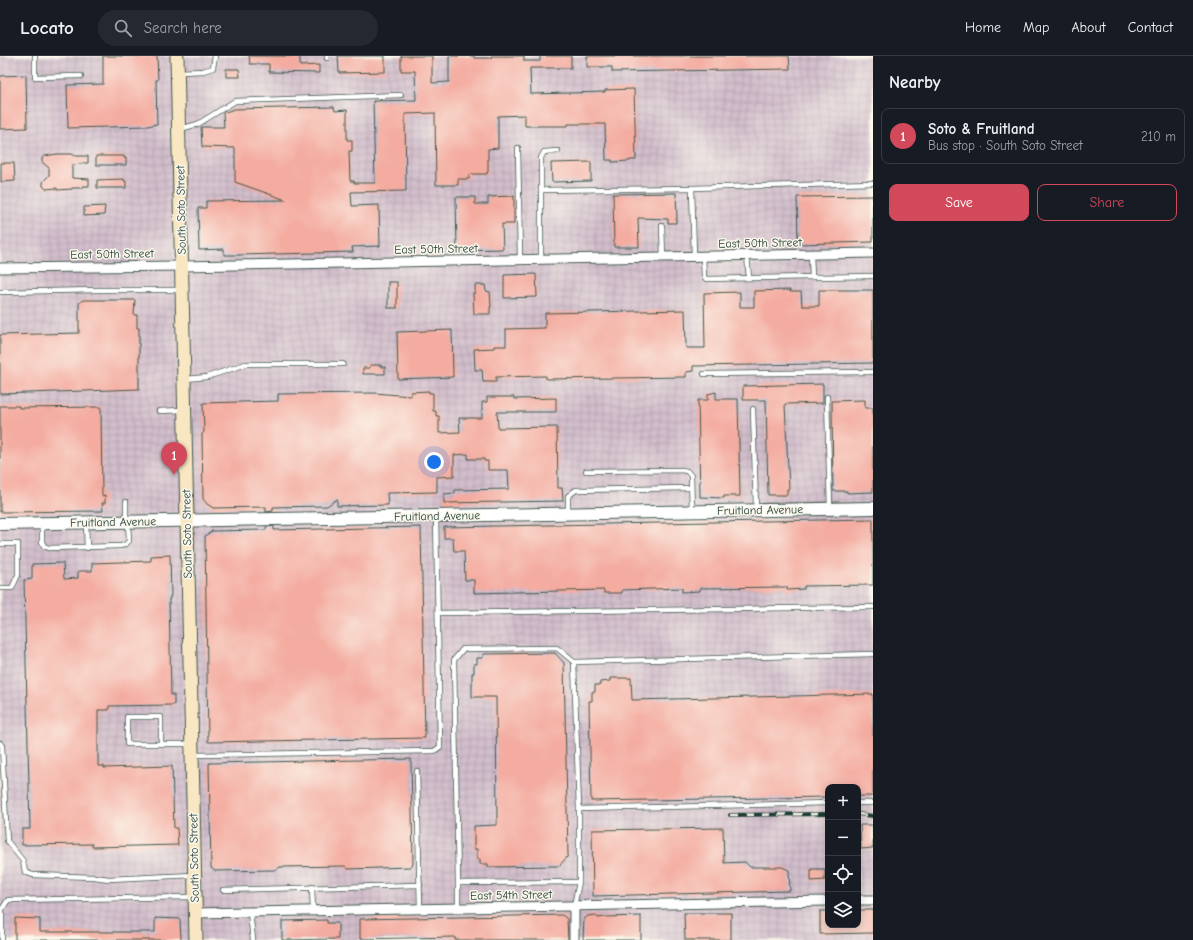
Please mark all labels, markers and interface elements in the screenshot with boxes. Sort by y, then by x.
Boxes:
search box [98,10,378,46]
text: Locato [20,17,74,39]
icon: search [112,17,134,39]
text: Search here [144,19,222,37]
text: Home [965,19,1001,36]
text: Map [1023,19,1049,36]
text: About [1071,19,1106,36]
text: Contact [1128,19,1173,36]
text: Nearby [889,73,940,92]
text: Soto & Fruitland [928,120,1035,138]
text: 1 [900,129,906,144]
text: 210 m [1141,129,1176,144]
text: Bus stop · South Soto Street [928,138,1083,153]
street label: South Soto Street [173,165,189,255]
button: Save [889,184,1029,221]
button: Share [1037,184,1177,221]
street label: East 50th Street [718,235,802,251]
street label: East 50th Street [394,241,478,257]
street label: East 50th Street [70,246,154,262]
pin: 1 [161,442,187,475]
your location [424,452,444,472]
street label: South Soto Street [179,489,195,579]
street label: Fruitland Avenue [717,502,803,518]
street label: Fruitland Avenue [394,508,480,524]
street label: Fruitland Avenue [70,514,156,530]
map controls [825,784,861,928]
button: + [825,784,861,820]
street label: South Soto Street [186,813,202,903]
button: − [825,820,861,856]
button: locate [825,856,861,892]
street label: East 54th Street [470,887,553,903]
button: layers [825,892,861,928]

